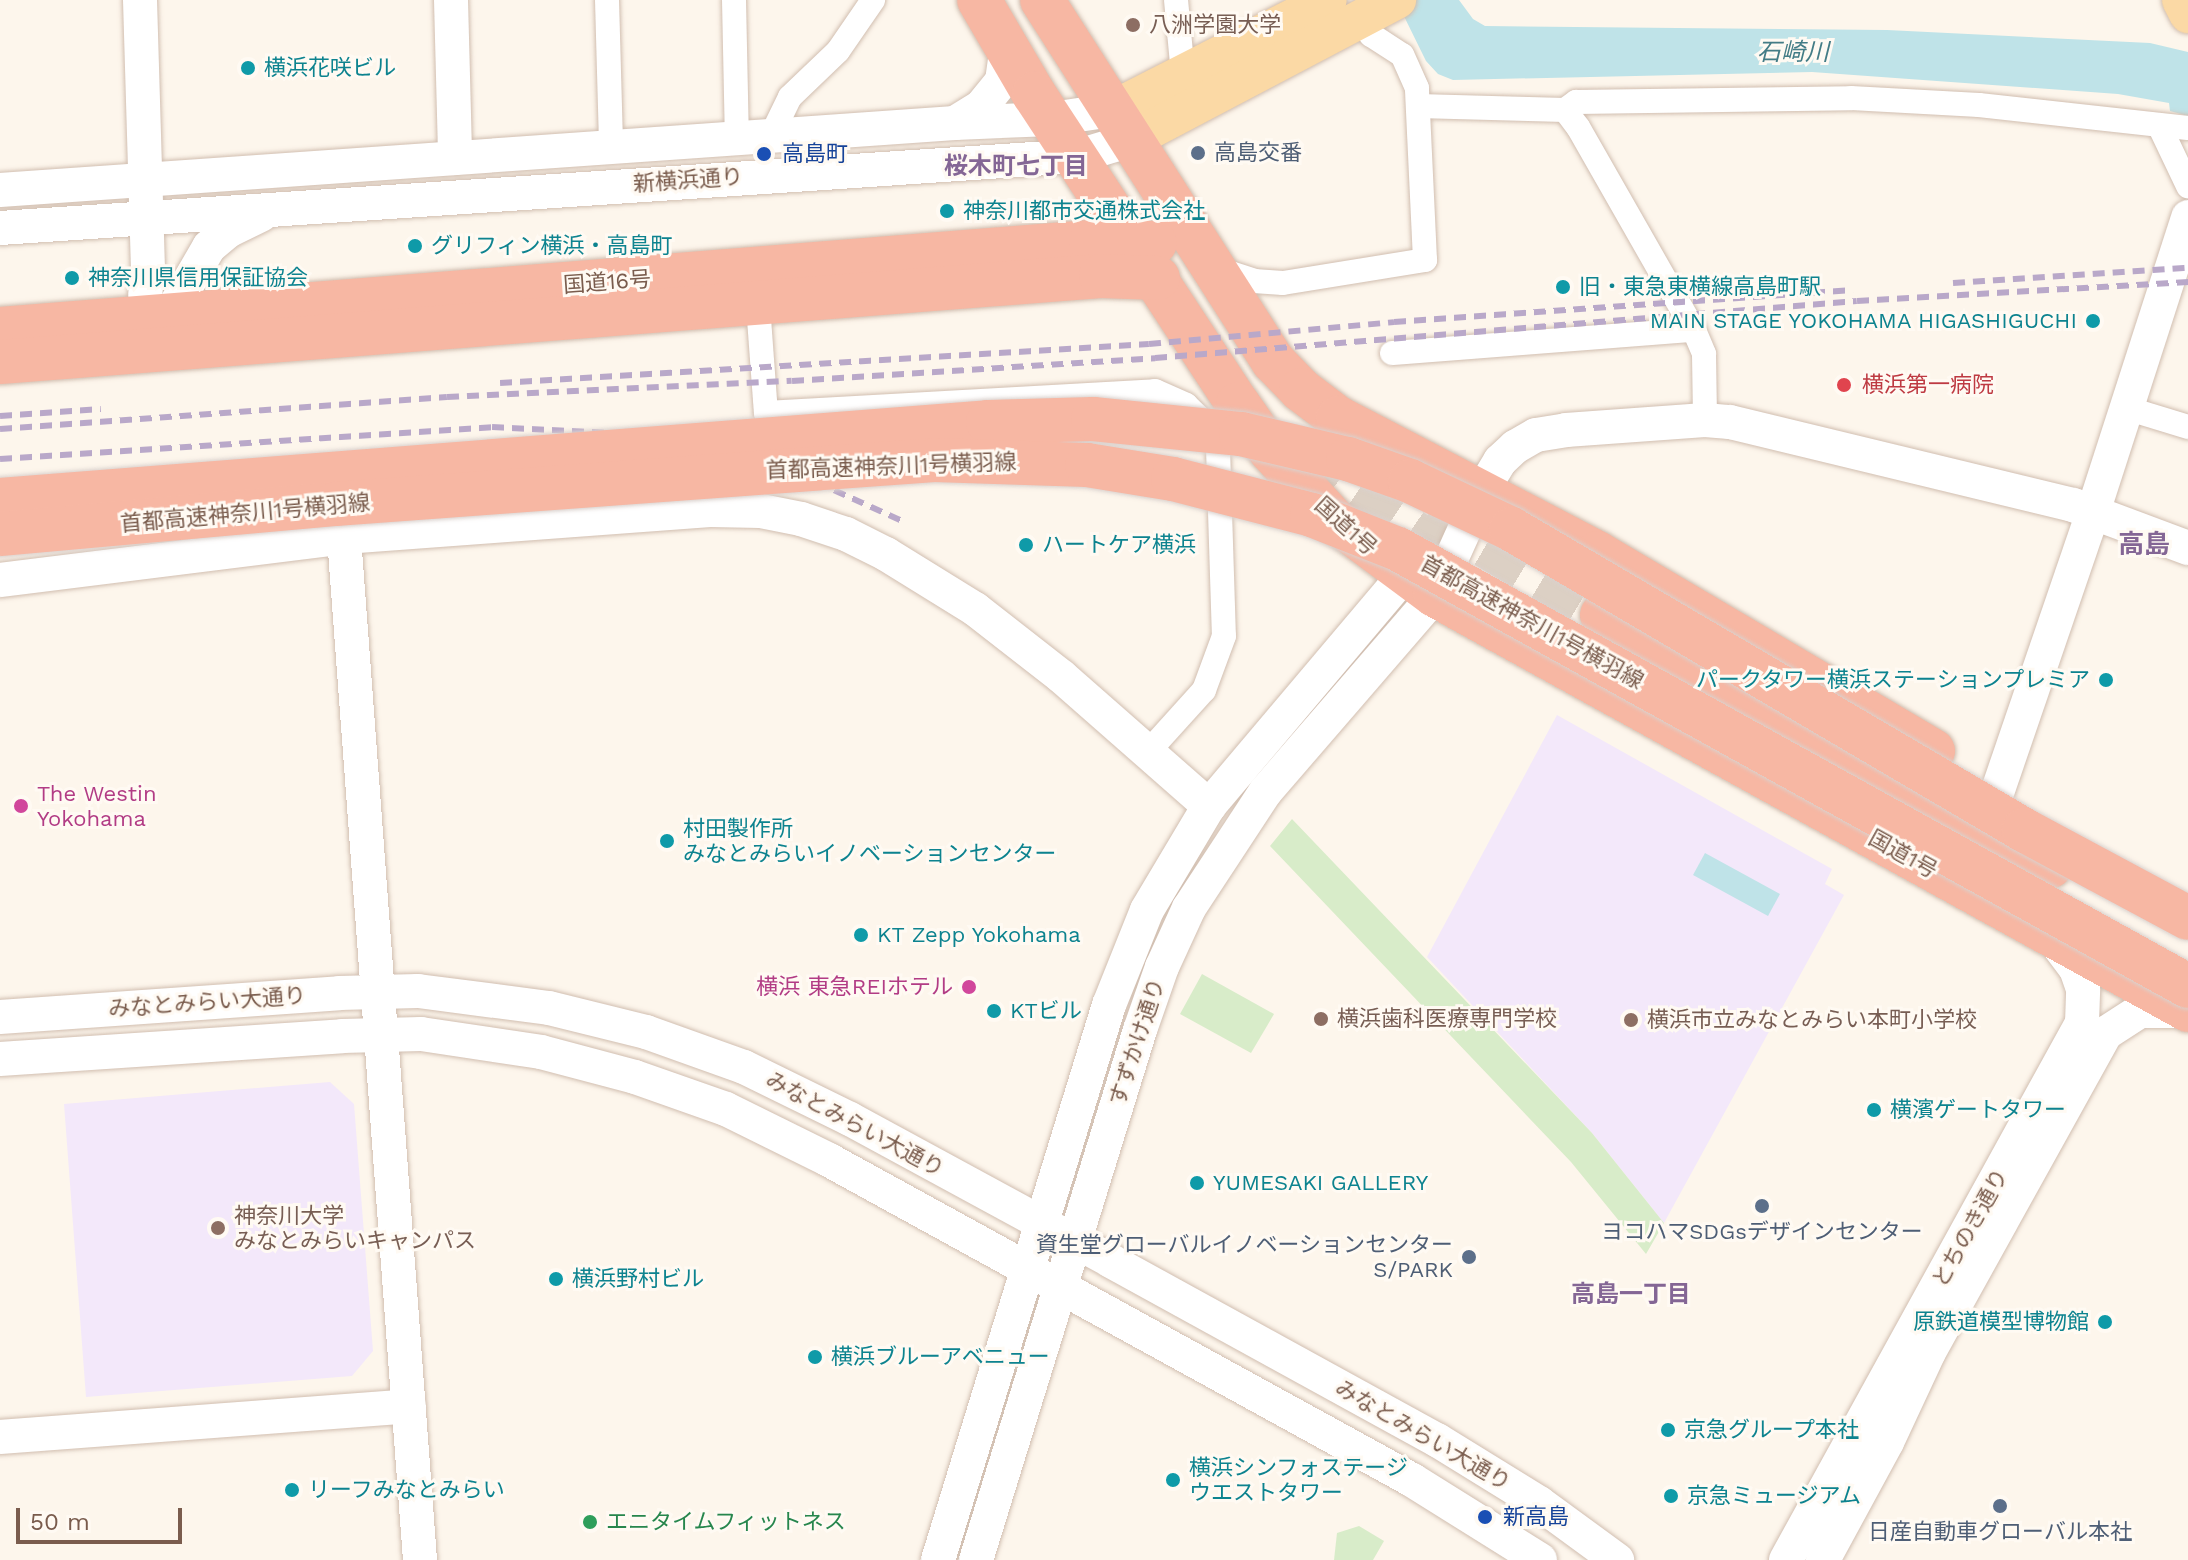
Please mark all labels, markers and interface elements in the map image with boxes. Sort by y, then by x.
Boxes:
place label: 八洲学園大学 [1149,12,1281,38]
marker: 八洲学園大学 [1124,16,1142,34]
water label: 石崎川 [1757,39,1829,67]
place label: 横浜花咲ビル [264,55,396,81]
marker: 横浜花咲ビル [239,59,257,77]
place label: 高島交番 [1214,140,1302,166]
place label: 高島町 [782,141,848,167]
marker: 高島町 [753,143,775,165]
marker: 高島交番 [1189,144,1207,162]
district label: 桜木町七丁目 [944,153,1088,181]
street label: 新横浜通り [632,163,744,197]
place label: 神奈川都市交通株式会社 [963,198,1205,224]
marker: 神奈川都市交通株式会社 [938,202,956,220]
place label: グリフィン横浜・高島町 [431,233,673,259]
marker: グリフィン横浜・高島町 [406,237,424,255]
place label: 神奈川県信用保証協会 [88,265,308,291]
street label: 国道16号 [562,266,652,298]
marker: 神奈川県信用保証協会 [63,269,81,287]
place label: 旧・東急東横線高島町駅 [1579,274,1821,300]
marker: 旧・東急東横線高島町駅 [1554,278,1572,296]
place label: MAIN STAGE YOKOHAMA HIGASHIGUCHI [1648,308,2077,334]
marker: MAIN STAGE YOKOHAMA HIGASHIGUCHI [2084,312,2102,330]
place label: 横浜第一病院 [1862,372,1994,398]
marker: 横浜第一病院 [1833,374,1855,396]
street label: 首都高速神奈川1号横羽線 [765,448,1017,484]
street label: 首都高速神奈川1号横羽線 [119,489,371,537]
street label: 国道1号 [1309,491,1383,561]
district label: 高島 [2118,529,2170,561]
place label: ハートケア横浜 [1042,532,1196,558]
marker: ハートケア横浜 [1017,536,1035,554]
street label: 首都高速神奈川1号横羽線 [1416,550,1648,694]
place label: パークタワー横浜ステーションプレミア [1694,667,2090,693]
marker: パークタワー横浜ステーションプレミア [2097,671,2115,689]
place label: The Westin Yokohama [37,780,157,832]
marker: The Westin Yokohama [12,797,30,815]
place label: 村田製作所 みなとみらいイノベーションセンター [683,815,1057,866]
street label: 国道1号 [1864,824,1942,884]
marker: 村田製作所 みなとみらいイノベーションセンター [658,832,676,850]
place label: KT Zepp Yokohama [877,922,1082,948]
marker: KT Zepp Yokohama [852,926,870,944]
place label: 横浜 東急REIホテル [756,974,953,1000]
street label: すずかけ通り [1104,975,1170,1109]
marker: 横浜 東急REIホテル [960,978,978,996]
street label: みなとみらい大通り [107,982,307,1022]
place label: KTビル [1010,998,1082,1024]
marker: KTビル [985,1002,1003,1020]
place label: 横浜歯科医療専門学校 [1337,1006,1557,1032]
place label: 横浜市立みなとみらい本町小学校 [1647,1007,1977,1033]
marker: 横浜歯科医療専門学校 [1312,1010,1330,1028]
marker: 横浜市立みなとみらい本町小学校 [1622,1011,1640,1029]
street label: みなとみらい大通り [761,1066,949,1182]
place label: 横濱ゲートタワー [1890,1097,2066,1123]
marker: 横濱ゲートタワー [1865,1101,1883,1119]
street label: とちのき通り [1926,1164,2014,1292]
place label: YUMESAKI GALLERY [1213,1170,1428,1196]
marker: YUMESAKI GALLERY [1188,1174,1206,1192]
marker: ヨコハマSDGsデザインセンター [1753,1197,1771,1215]
place label: 神奈川大学 みなとみらいキャンパス [234,1202,476,1254]
marker: 神奈川大学 みなとみらいキャンパス [209,1219,227,1237]
place label: ヨコハマSDGsデザインセンター [1601,1219,1923,1245]
place label: 資生堂グローバルイノベーションセンター S/PARK [1035,1231,1453,1282]
marker: 資生堂グローバルイノベーションセンター S/PARK [1460,1248,1478,1266]
place label: 横浜野村ビル [572,1266,704,1292]
marker: 横浜野村ビル [547,1270,565,1288]
district label: 高島一丁目 [1571,1281,1691,1309]
place label: 原鉄道模型博物館 [1913,1309,2089,1335]
marker: 原鉄道模型博物館 [2096,1313,2114,1331]
place label: 横浜ブルーアベニュー [831,1344,1051,1370]
marker: 横浜ブルーアベニュー [806,1348,824,1366]
street label: みなとみらい大通り [1331,1374,1515,1496]
place label: 京急グループ本社 [1684,1417,1860,1443]
marker: 京急グループ本社 [1659,1421,1677,1439]
place label: 横浜シンフォステージ ウエストタワー [1189,1454,1409,1506]
marker: 横浜シンフォステージ ウエストタワー [1164,1471,1182,1489]
place label: リーフみなとみらい [308,1477,506,1503]
marker: リーフみなとみらい [283,1481,301,1499]
place label: 京急ミュージアム [1687,1483,1863,1509]
marker: 京急ミュージアム [1662,1487,1680,1505]
scale bar [20,1492,186,1542]
marker: 日産自動車グローバル本社 [1991,1497,2009,1515]
place label: 新高島 [1503,1504,1569,1530]
marker: 新高島 [1474,1506,1496,1528]
text: 50 m [30,1508,90,1536]
place label: エニタイムフィットネス [606,1509,848,1535]
marker: エニタイムフィットネス [581,1513,599,1531]
place label: 日産自動車グローバル本社 [1868,1519,2132,1545]

